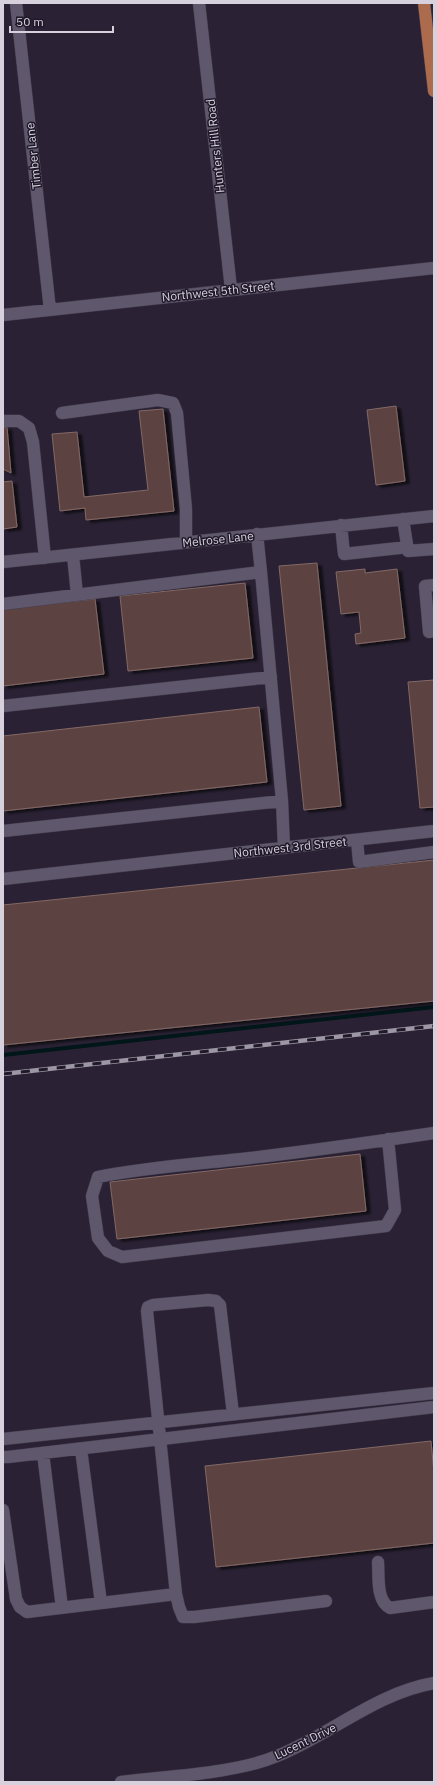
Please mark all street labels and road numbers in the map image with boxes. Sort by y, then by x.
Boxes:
street label: Hunters Hill Road [203,98,227,194]
street label: Timber Lane [22,122,44,190]
street label: Northwest 5th Street [161,278,275,304]
street label: Melrose Lane [182,528,255,550]
street label: Northwest 3rd Street [233,834,347,860]
street label: Lucent Drive [272,1719,339,1762]

